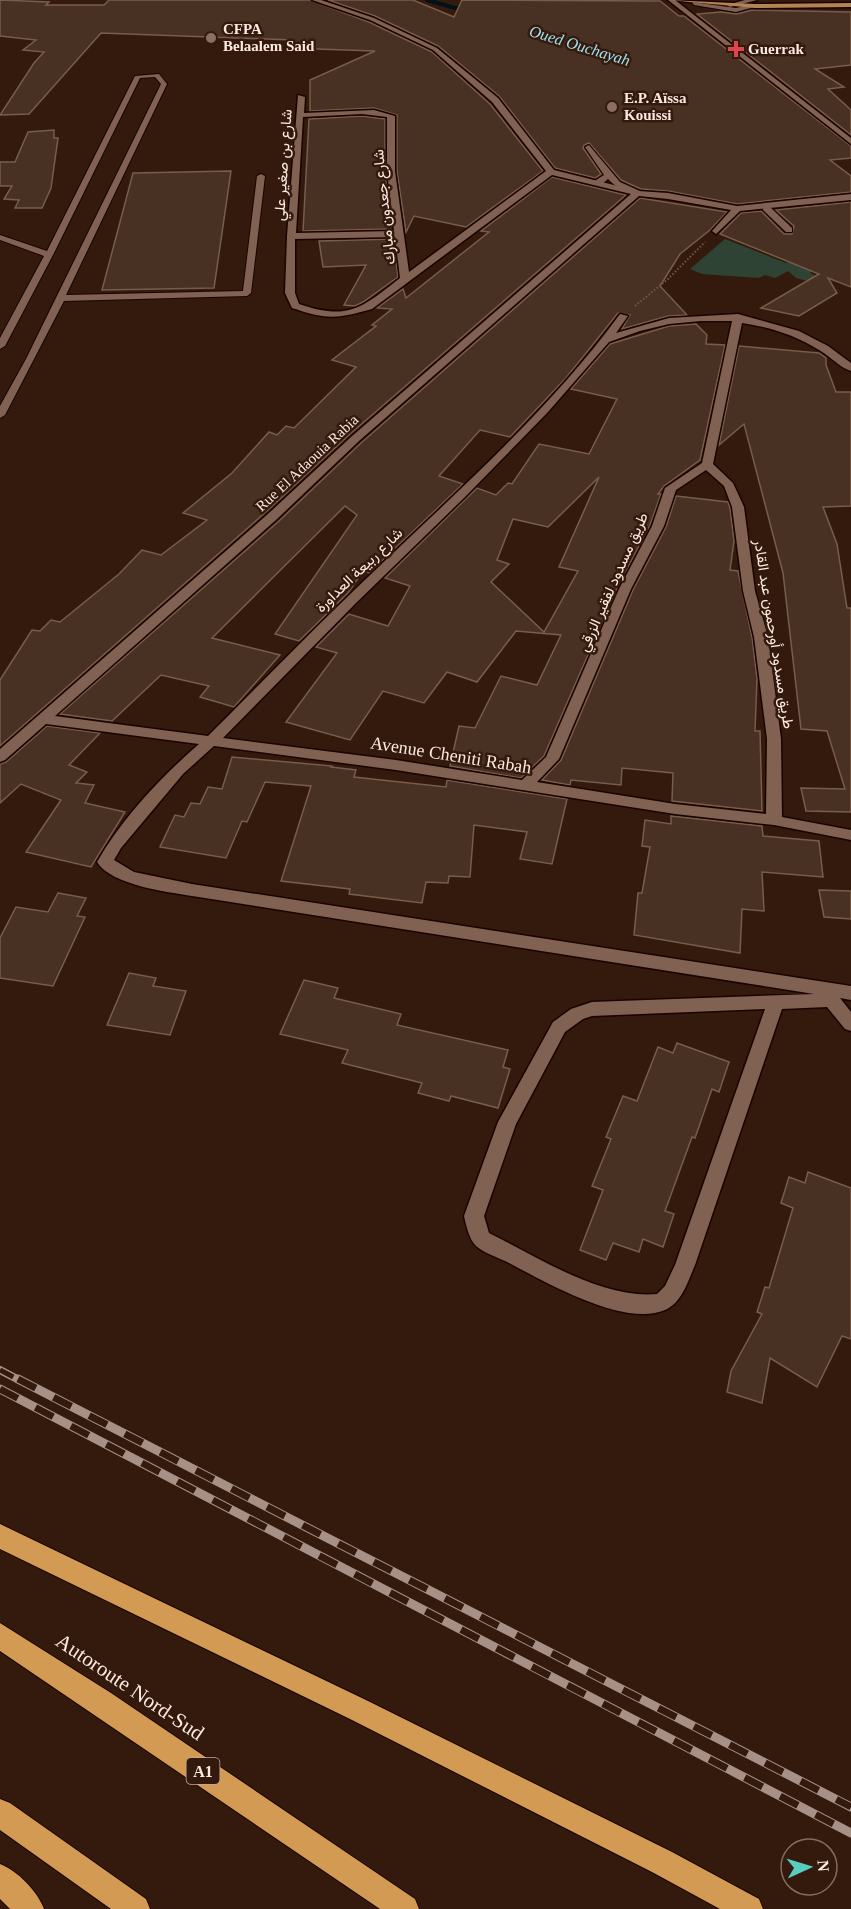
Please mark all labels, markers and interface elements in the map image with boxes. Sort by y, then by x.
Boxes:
place label: CFPA Belaalem Said [223,21,315,54]
water label: Oued Ouchayah [527,22,632,70]
marker: CFPA Belaalem Said [204,31,218,45]
place label: Guerrak [748,41,804,57]
marker: Guerrak [729,42,743,56]
place label: E.P. Aïssa Kouissi [624,90,687,123]
marker: E.P. Aïssa Kouissi [605,100,619,114]
street label: شارع بن صغير علي [271,108,300,222]
street label: شارع جعدون مبارك [370,148,401,265]
street label: Rue El Adaouia Rabia [253,411,362,514]
street label: طريق مسدود لفقير الزرقي [575,510,656,656]
street label: شارع ربيعة العداورة [312,524,408,618]
street label: طريق مسدود أورحمون عبد القادر [749,537,797,730]
street label: Avenue Cheniti Rabah [369,732,533,778]
street label: Autoroute Nord-Sud [51,1629,209,1746]
road number: A1 [186,1758,220,1784]
north arrow [779,1837,839,1897]
text: N [815,1860,832,1873]

